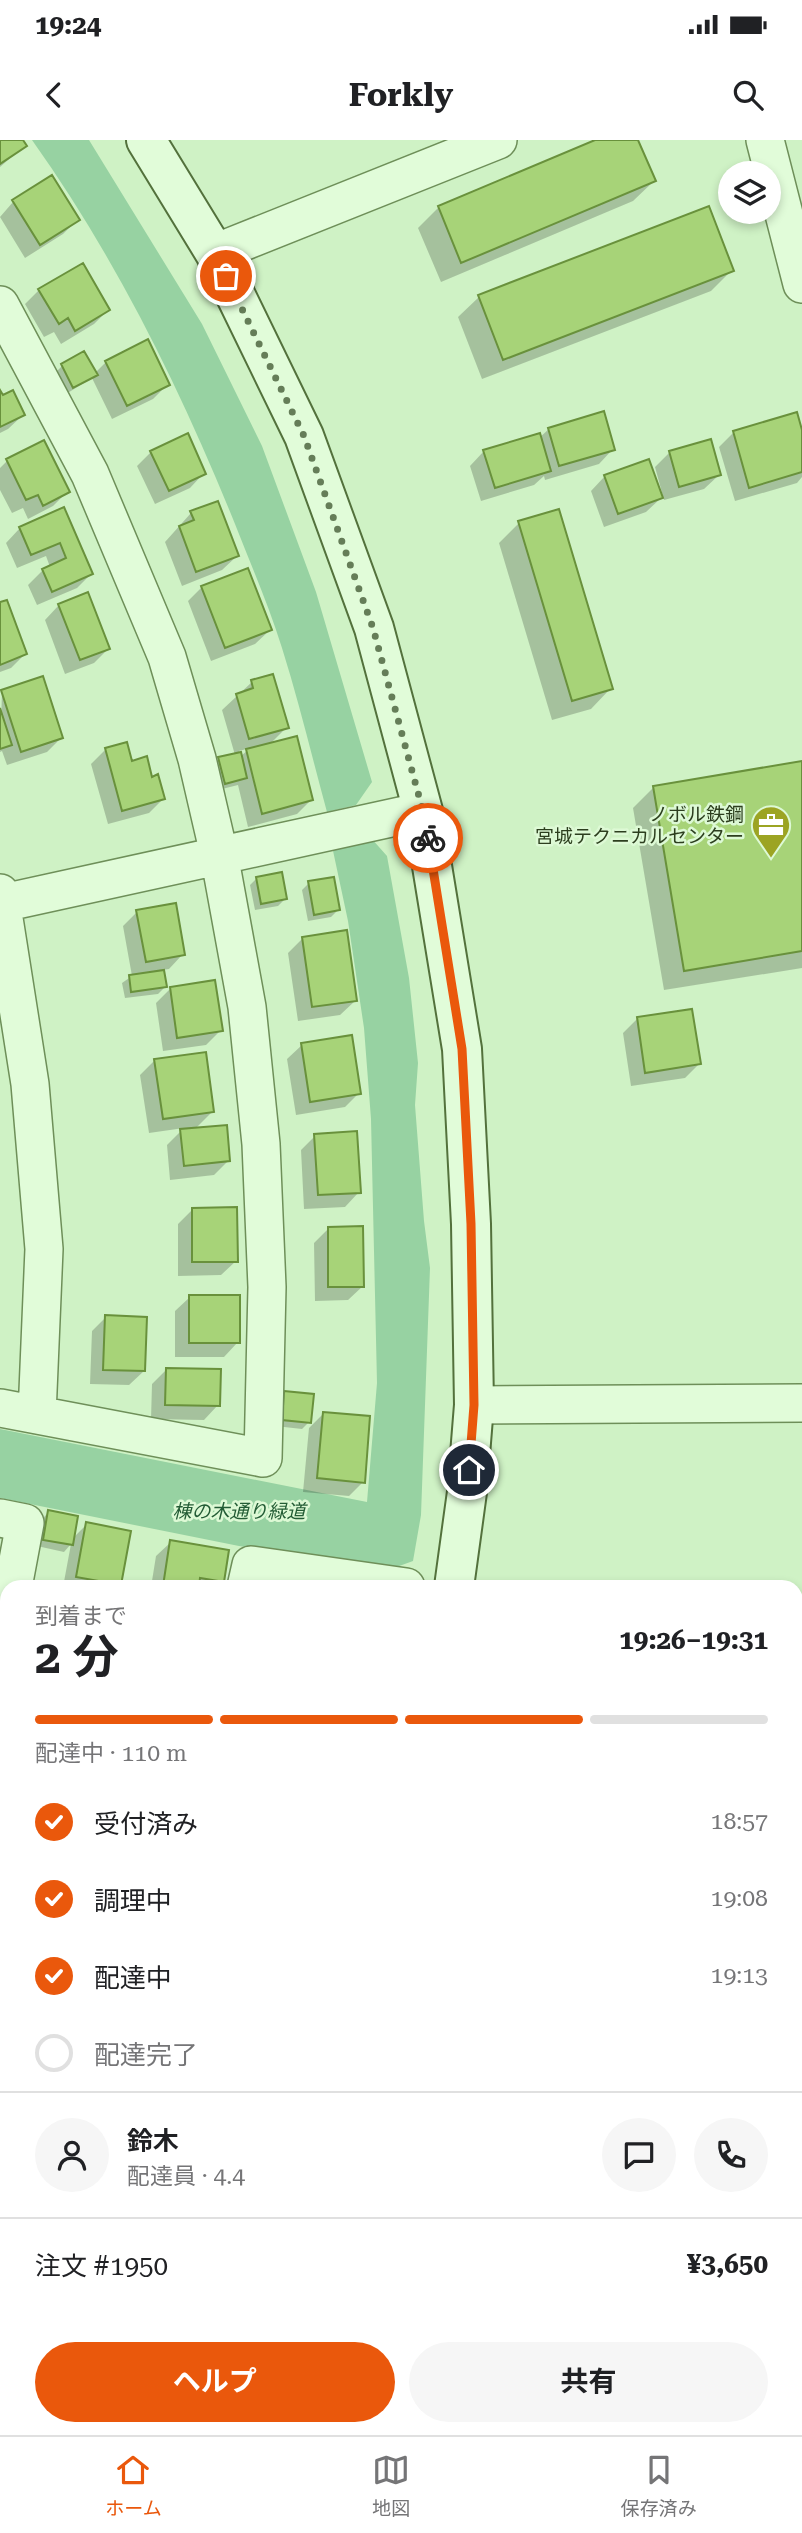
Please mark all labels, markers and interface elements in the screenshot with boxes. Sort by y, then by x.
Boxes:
text: 19:24 [35,10,101,40]
icon: back [35,76,73,114]
text: Forkly [349,76,453,114]
icon: search [729,76,767,114]
map controls [718,161,781,224]
button: layers [718,161,781,224]
pin [196,246,256,306]
icon: bag [207,257,245,295]
courier [393,803,463,873]
place label: ノボル鉄鋼 宮城テクニカルセンター [535,803,744,848]
office icon: ノボル鉄鋼 宮城テクニカルセンター [750,804,792,859]
icon: bike [409,819,447,857]
pin [439,1440,499,1500]
icon: home [450,1451,488,1489]
park label: 棟の木通り緑道 [172,1500,308,1523]
text: 到着まで [35,1603,127,1630]
text: 19:26–19:31 [619,1625,768,1655]
text: 2 分 [35,1630,118,1684]
text: 配達中 · 110 m [35,1740,187,1767]
icon: check [35,1803,73,1841]
text: 18:57 [711,1808,768,1835]
text: 受付済み [94,1809,198,1839]
icon: check [35,1880,73,1918]
text: 19:08 [711,1885,768,1912]
text: 調理中 [94,1886,172,1916]
icon: check [35,1957,73,1995]
text: 19:13 [711,1962,768,1989]
text: 配達中 [94,1963,172,1993]
text: 配達完了 [94,2040,198,2070]
button: person [35,2118,109,2192]
button: chat [602,2118,676,2192]
button: phone [694,2118,768,2192]
text: 鈴木 [127,2126,179,2156]
text: 配達員 · 4.4 [127,2163,245,2190]
text: ¥3,650 [687,2249,768,2279]
text: 注文 #1950 [35,2251,168,2281]
button: ヘルプ [35,2342,395,2422]
button: 共有 [409,2342,768,2422]
tab: ホーム [105,2451,162,2520]
tab: 地図 [372,2451,410,2520]
tab: 保存済み [621,2451,697,2520]

